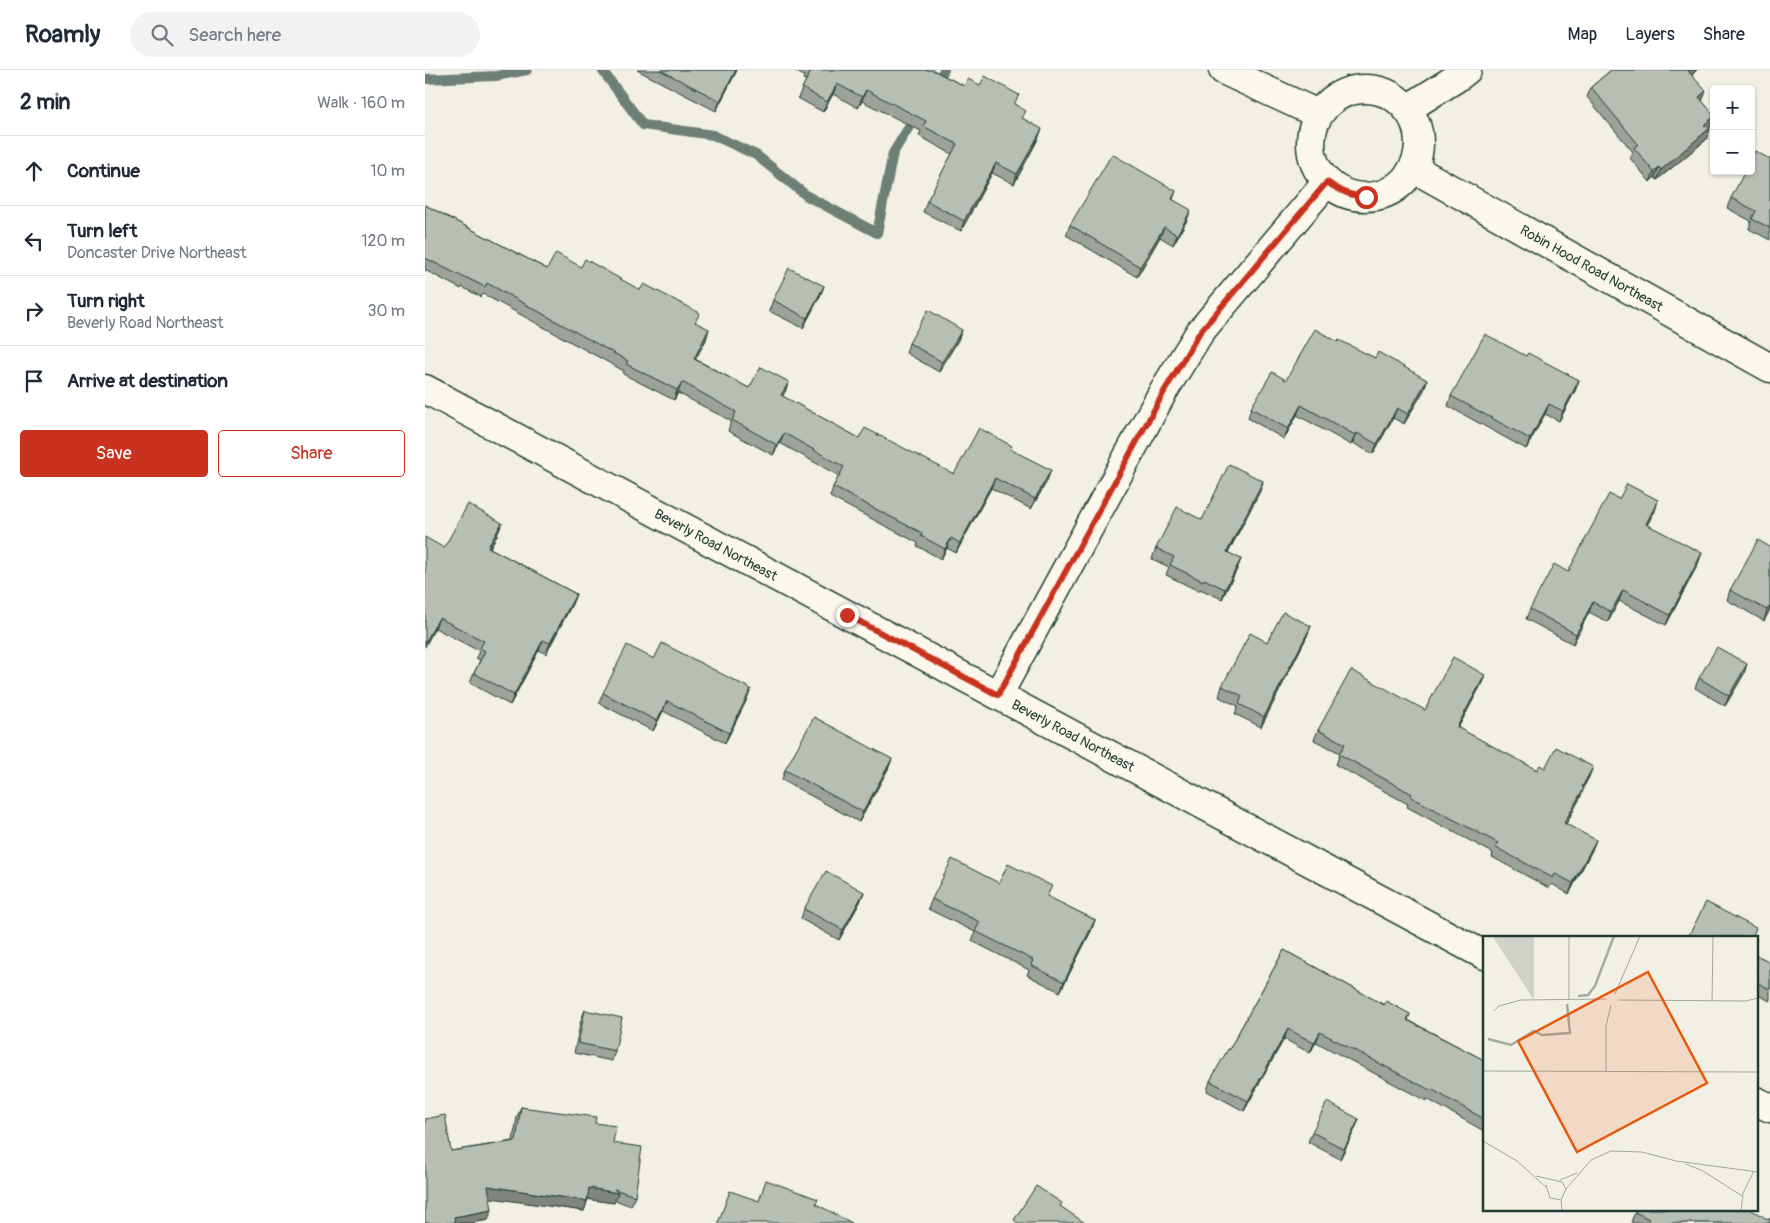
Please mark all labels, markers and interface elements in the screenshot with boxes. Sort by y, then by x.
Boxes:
search box [130,12,480,57]
text: Roamly [25,20,100,49]
icon: search [148,21,176,49]
text: Search here [188,23,281,47]
text: Map [1568,23,1597,46]
text: Layers [1625,23,1675,46]
text: Share [1703,23,1745,46]
map controls [1710,85,1755,175]
button: + [1710,85,1755,130]
text: 2 min [20,89,70,116]
text: Walk · 160 m [317,93,405,113]
button: − [1710,130,1755,175]
icon: ahead [20,157,48,185]
text: Continue [67,159,140,183]
text: 10 m [370,161,405,181]
route start [1355,186,1378,209]
text: Turn left [67,219,137,243]
street label: Robin Hood Road Northeast [1517,221,1667,315]
icon: left [20,227,48,255]
text: 120 m [361,231,405,251]
text: Doncaster Drive Northeast [67,243,246,263]
text: Turn right [67,289,145,313]
icon: right [20,297,48,325]
text: 30 m [367,301,405,321]
text: Beverly Road Northeast [67,313,223,333]
icon: arrive [20,367,48,395]
text: Arrive at destination [67,369,228,393]
button: Save [20,430,208,477]
button: Share [218,430,405,477]
street label: Beverly Road Northeast [652,505,781,585]
route end [836,604,859,627]
street label: Beverly Road Northeast [1009,696,1138,775]
inset map [1483,936,1757,1210]

